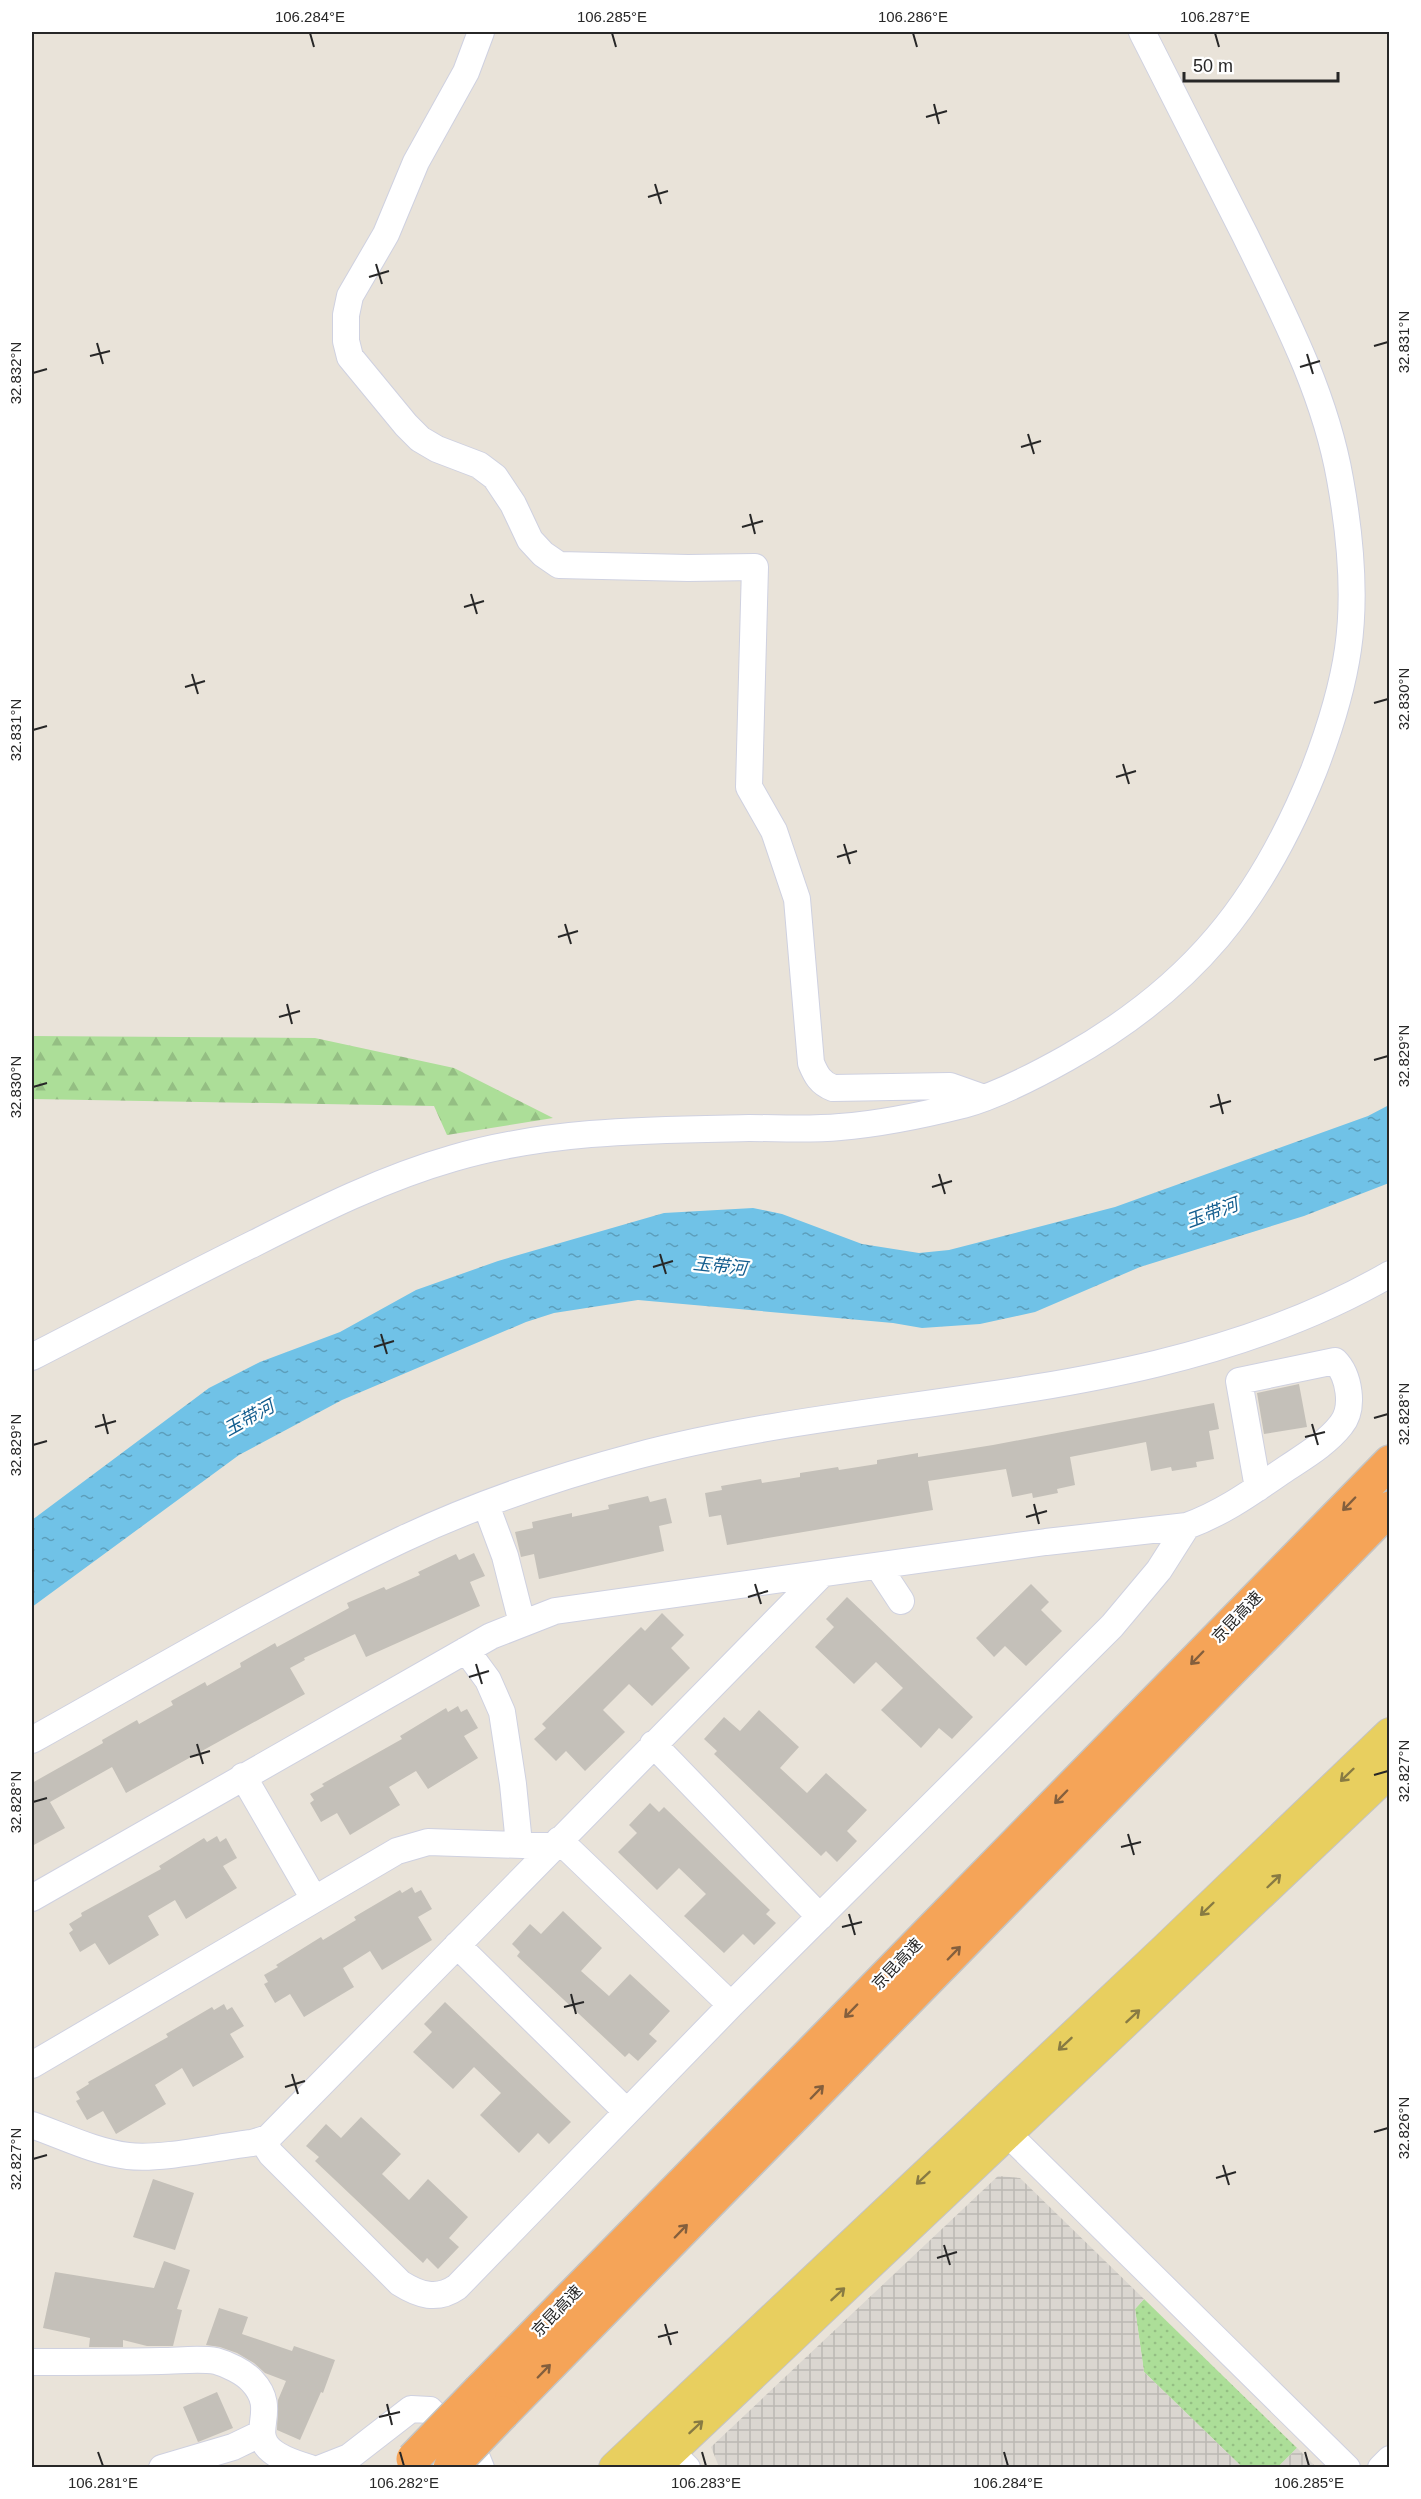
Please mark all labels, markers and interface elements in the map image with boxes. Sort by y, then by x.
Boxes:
text: 106.284°E [275,8,345,25]
text: 106.285°E [577,8,647,25]
text: 106.286°E [878,8,948,25]
text: 106.287°E [1180,8,1250,25]
scale bar [1184,45,1338,83]
text: 50 m [1193,56,1233,76]
text: 32.831°N [1395,311,1412,373]
text: 32.832°N [7,342,24,404]
text: 32.830°N [1395,668,1412,730]
text: 32.831°N [7,699,24,761]
text: 32.829°N [1395,1025,1412,1087]
text: 32.830°N [7,1056,24,1118]
water label: 玉带河 [1183,1193,1244,1232]
water label: 玉带河 [692,1253,751,1279]
text: 32.828°N [1395,1383,1412,1445]
water label: 玉带河 [221,1395,280,1440]
text: 32.829°N [7,1414,24,1476]
one-way arrow [1341,1496,1356,1511]
street label: 京昆高速 [1209,1588,1265,1646]
one-way arrow [1190,1650,1205,1665]
text: 32.827°N [1395,1740,1412,1802]
one-way arrow [1340,1767,1355,1782]
text: 32.828°N [7,1771,24,1833]
one-way arrow [1054,1790,1068,1805]
one-way arrow [1266,1874,1281,1889]
one-way arrow [1199,1902,1214,1917]
street label: 京昆高速 [869,1935,925,1993]
one-way arrow [946,1945,961,1960]
one-way arrow [844,2004,858,2019]
one-way arrow [1125,2009,1140,2023]
one-way arrow [1058,2037,1073,2051]
one-way arrow [810,2085,824,2100]
text: 32.826°N [1395,2097,1412,2159]
text: 32.827°N [7,2128,24,2190]
one-way arrow [916,2171,931,2185]
one-way arrow [673,2224,688,2239]
street label: 京昆高速 [529,2282,585,2340]
one-way arrow [831,2287,846,2301]
one-way arrow [537,2363,551,2378]
one-way arrow [688,2421,703,2435]
text: 106.281°E [68,2474,138,2491]
text: 106.282°E [369,2474,439,2491]
text: 106.283°E [671,2474,741,2491]
text: 106.284°E [973,2474,1043,2491]
text: 106.285°E [1274,2474,1344,2491]

